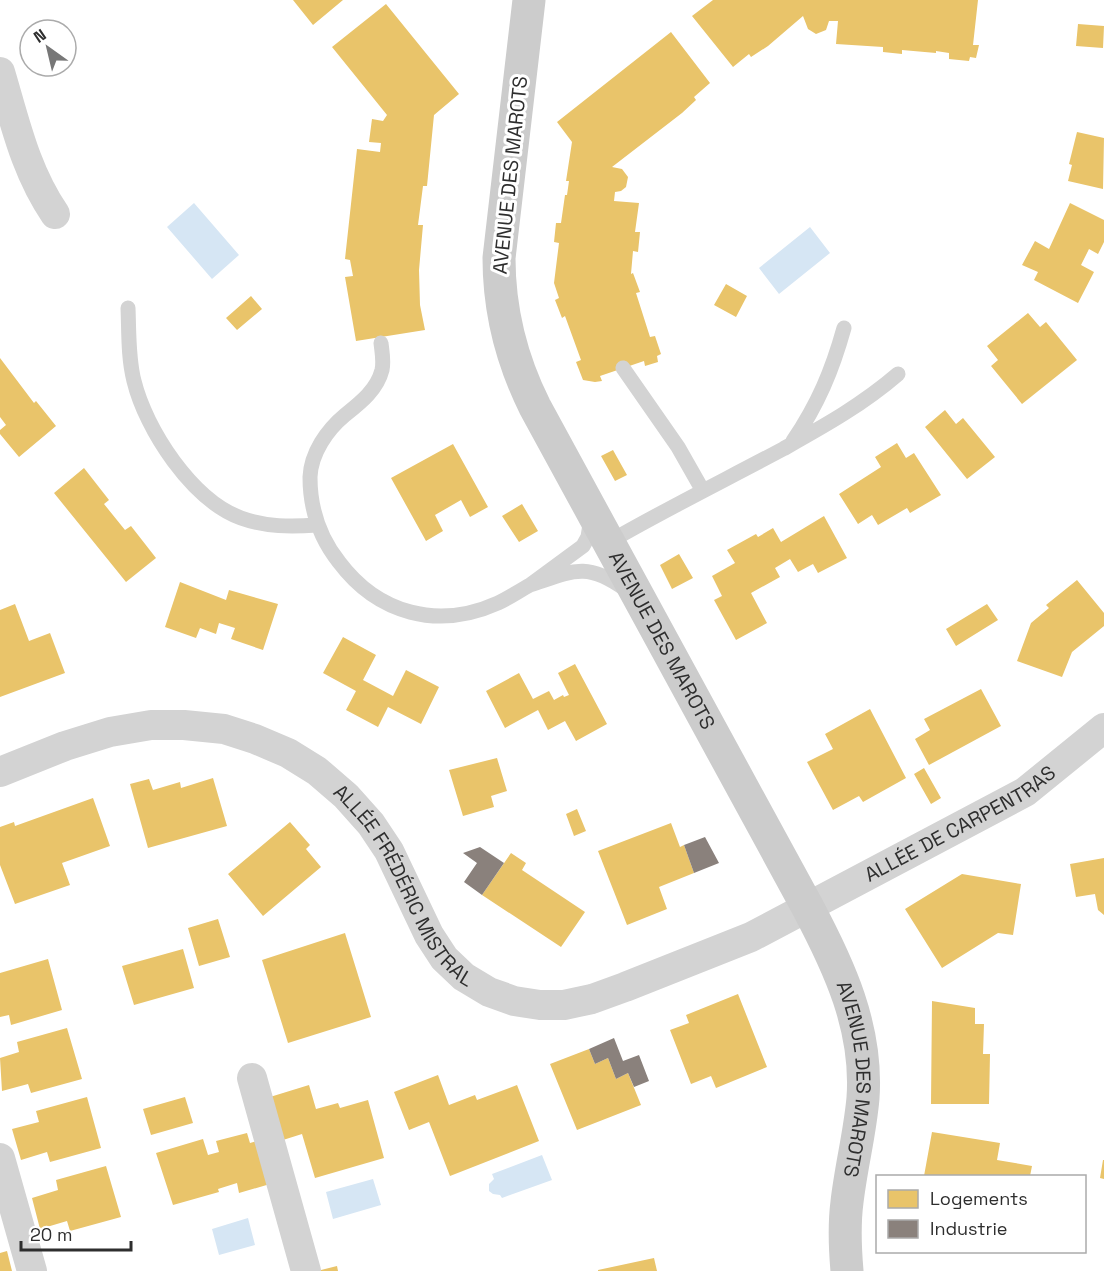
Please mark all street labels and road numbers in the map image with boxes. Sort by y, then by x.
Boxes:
street label: AVENUE DES MAROTS [487,75,533,275]
street label: AVENUE DES MAROTS [603,547,721,734]
street label: ALLÉE DE CARPENTRAS [860,759,1061,888]
street label: ALLÉE FRÉDÉRIC MISTRAL [328,778,478,993]
street label: AVENUE DES MAROTS [831,977,877,1179]

